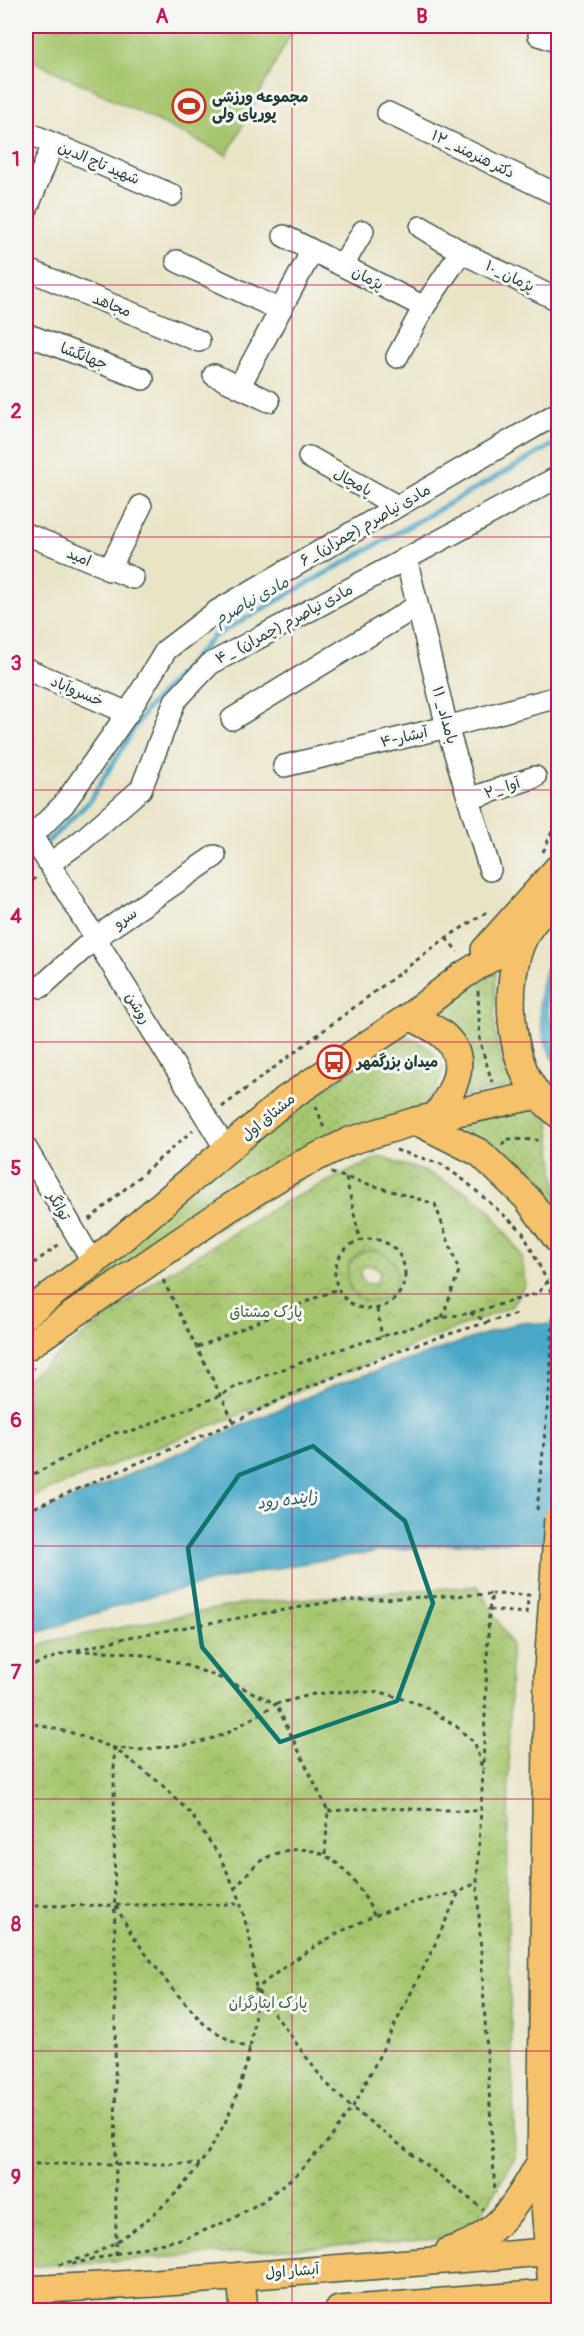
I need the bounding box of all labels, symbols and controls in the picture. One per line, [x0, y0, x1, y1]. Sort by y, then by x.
text: A [156, 4, 169, 29]
text: B [416, 4, 428, 29]
sports icon: مجموعه ورزشی پوریای ولی [171, 88, 207, 124]
place label: مجموعه ورزشی پوریای ولی [212, 88, 308, 124]
street label: ۱۲_دکتر هنرمند [428, 126, 517, 183]
street label: شهید تاج الدین [55, 138, 143, 189]
text: 1 [12, 147, 20, 172]
street label: ۱۰_پژمان [482, 256, 538, 297]
street label: پژمان [349, 262, 387, 294]
street label: مجاهد [90, 289, 134, 322]
street label: جهانگشا [57, 339, 110, 374]
text: 2 [10, 399, 22, 424]
street label: پامچال [330, 464, 375, 501]
street label: ۶_مادی نیاصرم (چمران) [297, 480, 435, 572]
street label: امید [64, 544, 94, 571]
water label: مادی نیاصرم [210, 572, 294, 632]
street label: ۴_ مادی نیاصرم (چمران) [212, 580, 357, 671]
text: 3 [10, 651, 22, 676]
street label: خسروآباد [47, 672, 106, 711]
street label: ۱۱ _بامداد [428, 684, 461, 746]
street label: ۴-آبشار [379, 723, 431, 752]
street label: ۲_ آوا [482, 773, 524, 803]
text: 4 [10, 904, 22, 929]
street label: سرو [109, 904, 141, 934]
street label: روشن [120, 989, 155, 1028]
bus stop icon: میدان بزرگمهر [316, 1044, 352, 1080]
place label: میدان بزرگمهر [355, 1052, 438, 1072]
street label: مشتاق اول [237, 1089, 299, 1145]
text: 5 [11, 1156, 22, 1181]
street label: توانگر [42, 1187, 75, 1225]
park label: پارک مشتاق [230, 1303, 302, 1322]
text: 6 [10, 1408, 22, 1433]
water label: زاینده رود [256, 1486, 319, 1514]
text: 7 [11, 1660, 22, 1685]
text: 8 [11, 1912, 21, 1937]
park label: پارک ایثارگران [229, 1994, 307, 2013]
text: 9 [11, 2165, 21, 2190]
street label: آبشار اول [264, 2260, 321, 2283]

